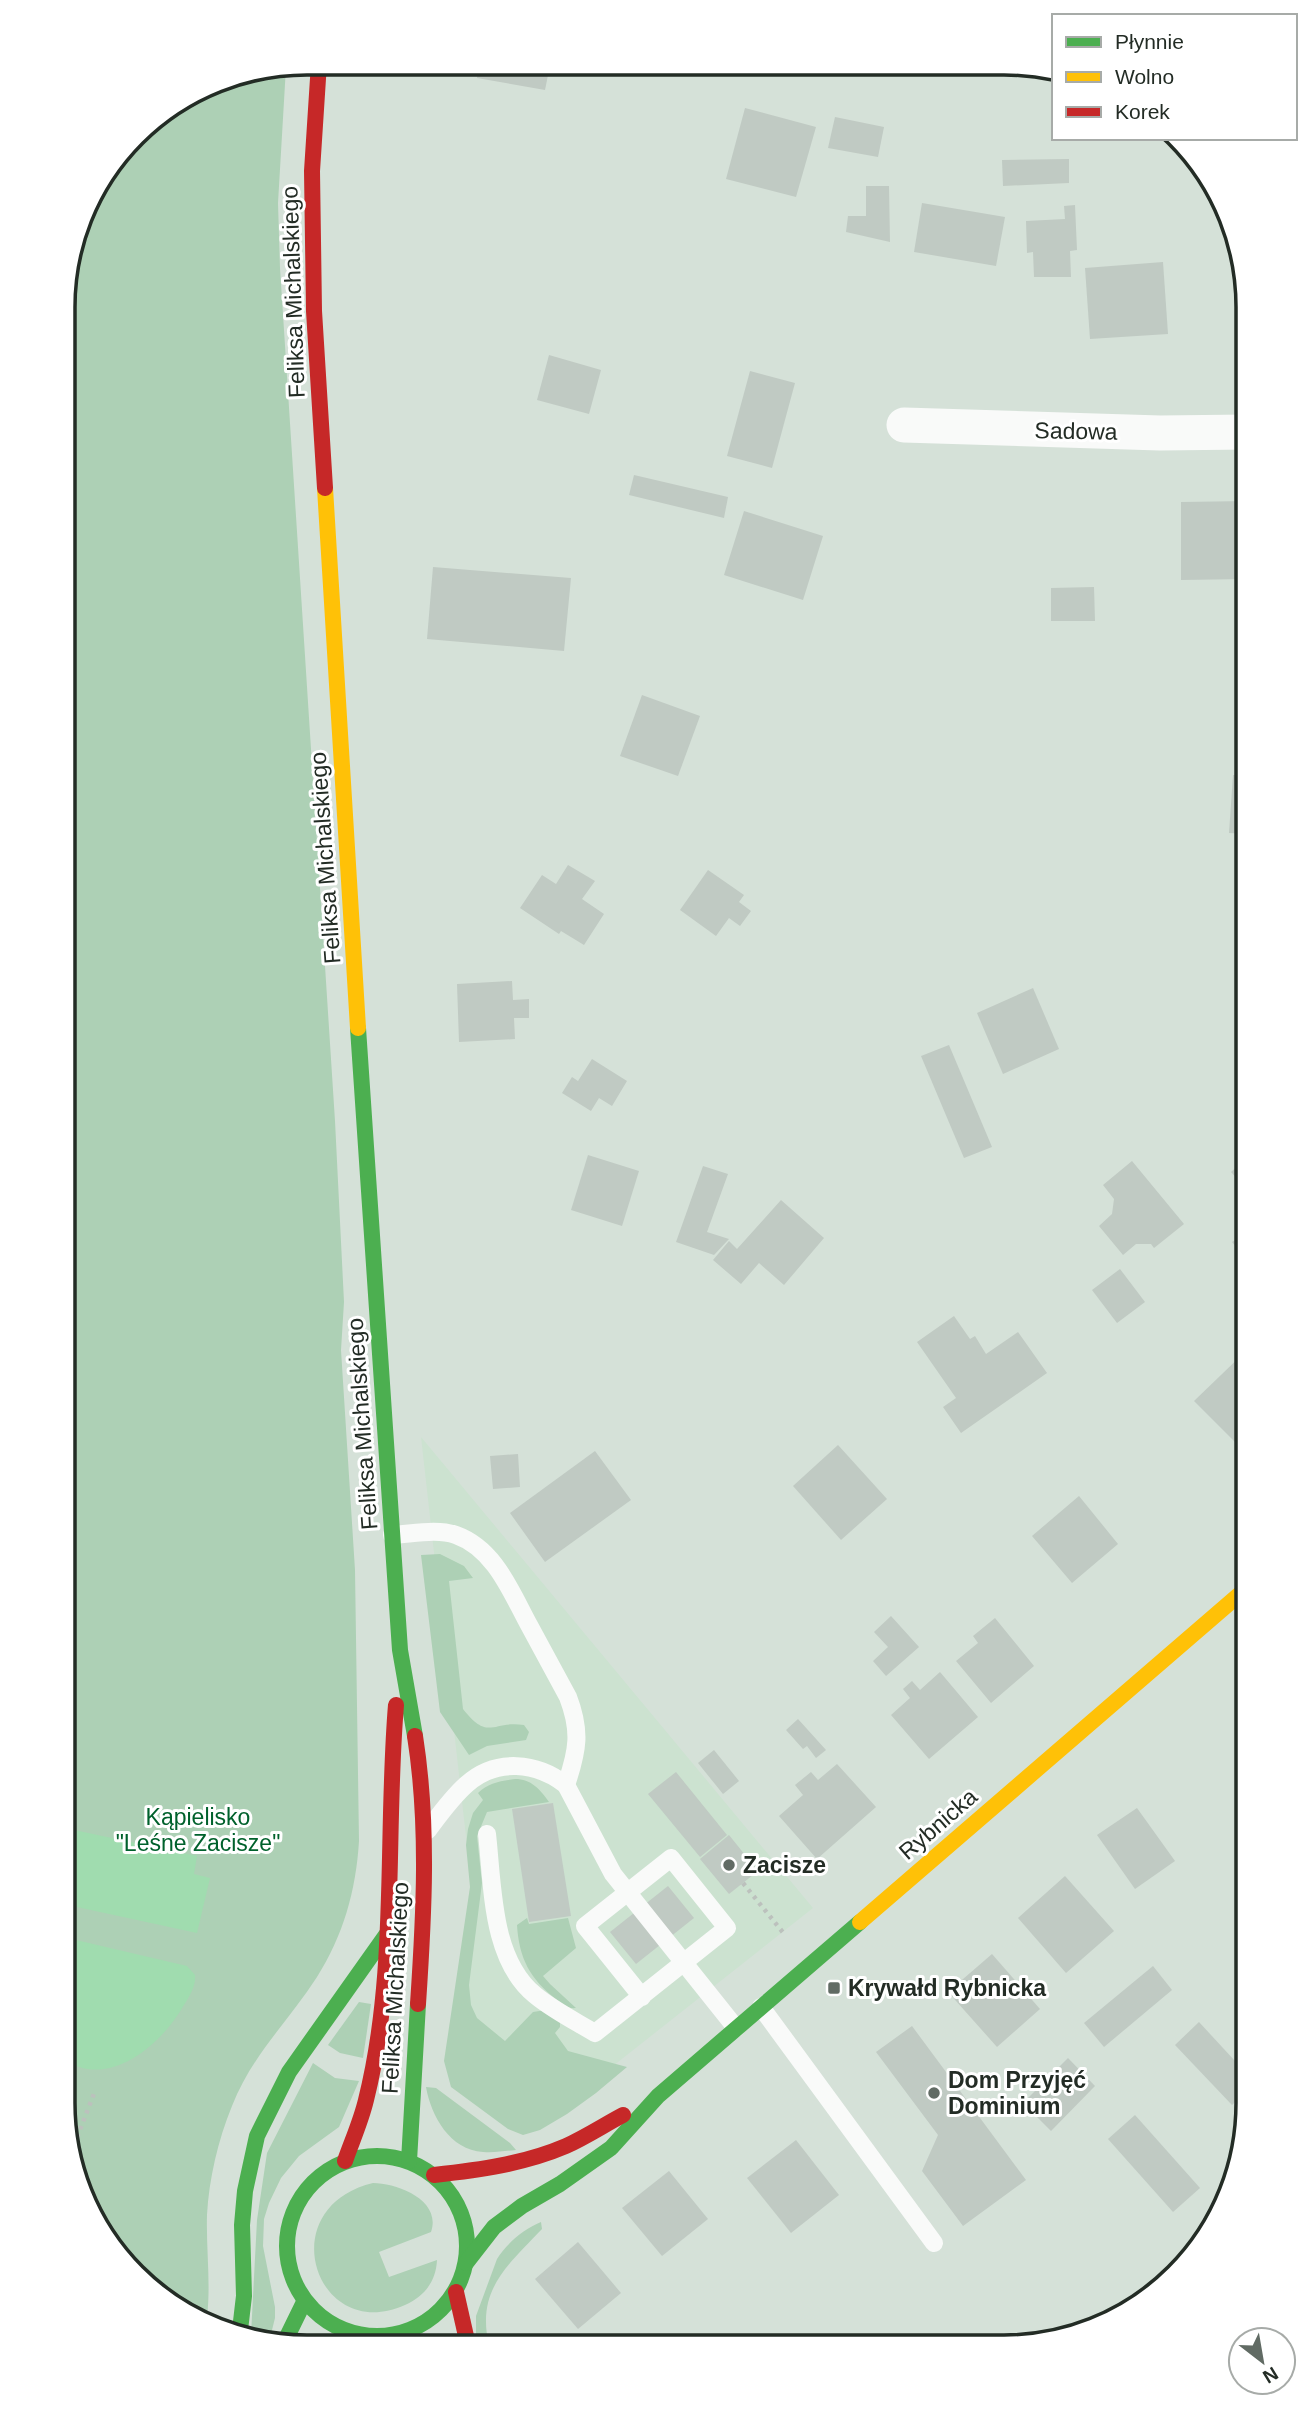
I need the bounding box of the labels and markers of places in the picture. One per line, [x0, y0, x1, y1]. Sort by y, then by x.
place label: Zacisze [743, 1852, 826, 1878]
marker: Zacisze [721, 1857, 737, 1873]
place label: Krywałd Rybnicka [848, 1975, 1046, 2001]
marker: Krywałd Rybnicka [826, 1980, 842, 1996]
place label: Dom Przyjęć Dominium [948, 2067, 1086, 2119]
marker: Dom Przyjęć Dominium [926, 2085, 942, 2101]

